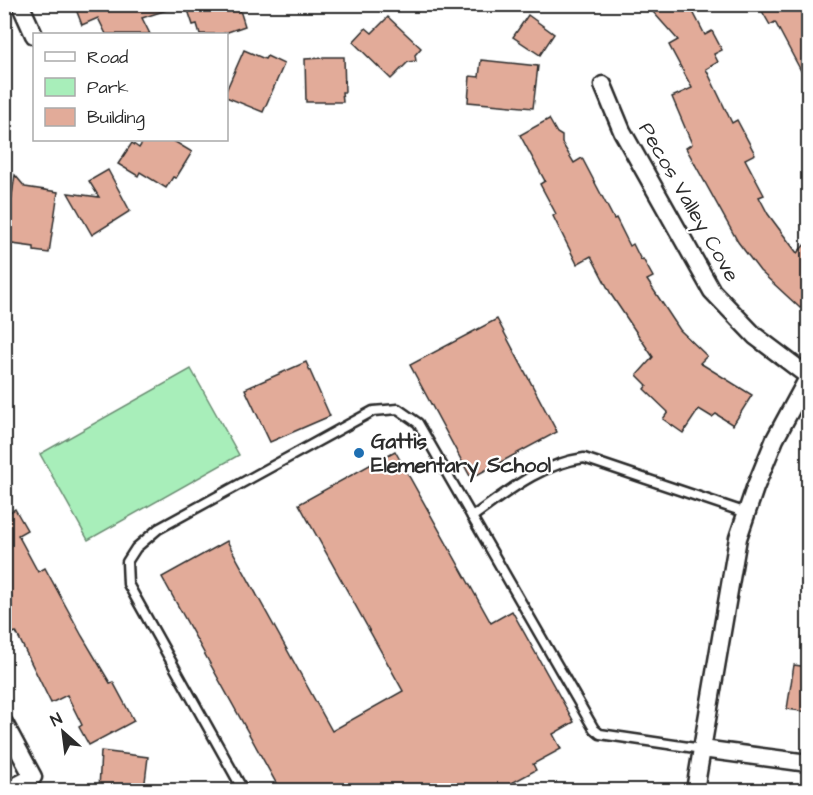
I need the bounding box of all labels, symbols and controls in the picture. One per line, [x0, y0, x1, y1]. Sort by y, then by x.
legend [33, 33, 228, 141]
text: Road [87, 45, 128, 70]
text: Park [87, 75, 129, 100]
text: Building [87, 105, 145, 131]
street label: Pecos Valley Cove [630, 117, 746, 288]
place label: Gattis Elementary School [371, 427, 552, 483]
marker: Gattis Elementary School [352, 446, 366, 460]
north arrow [33, 702, 93, 762]
text: N [47, 708, 66, 732]

